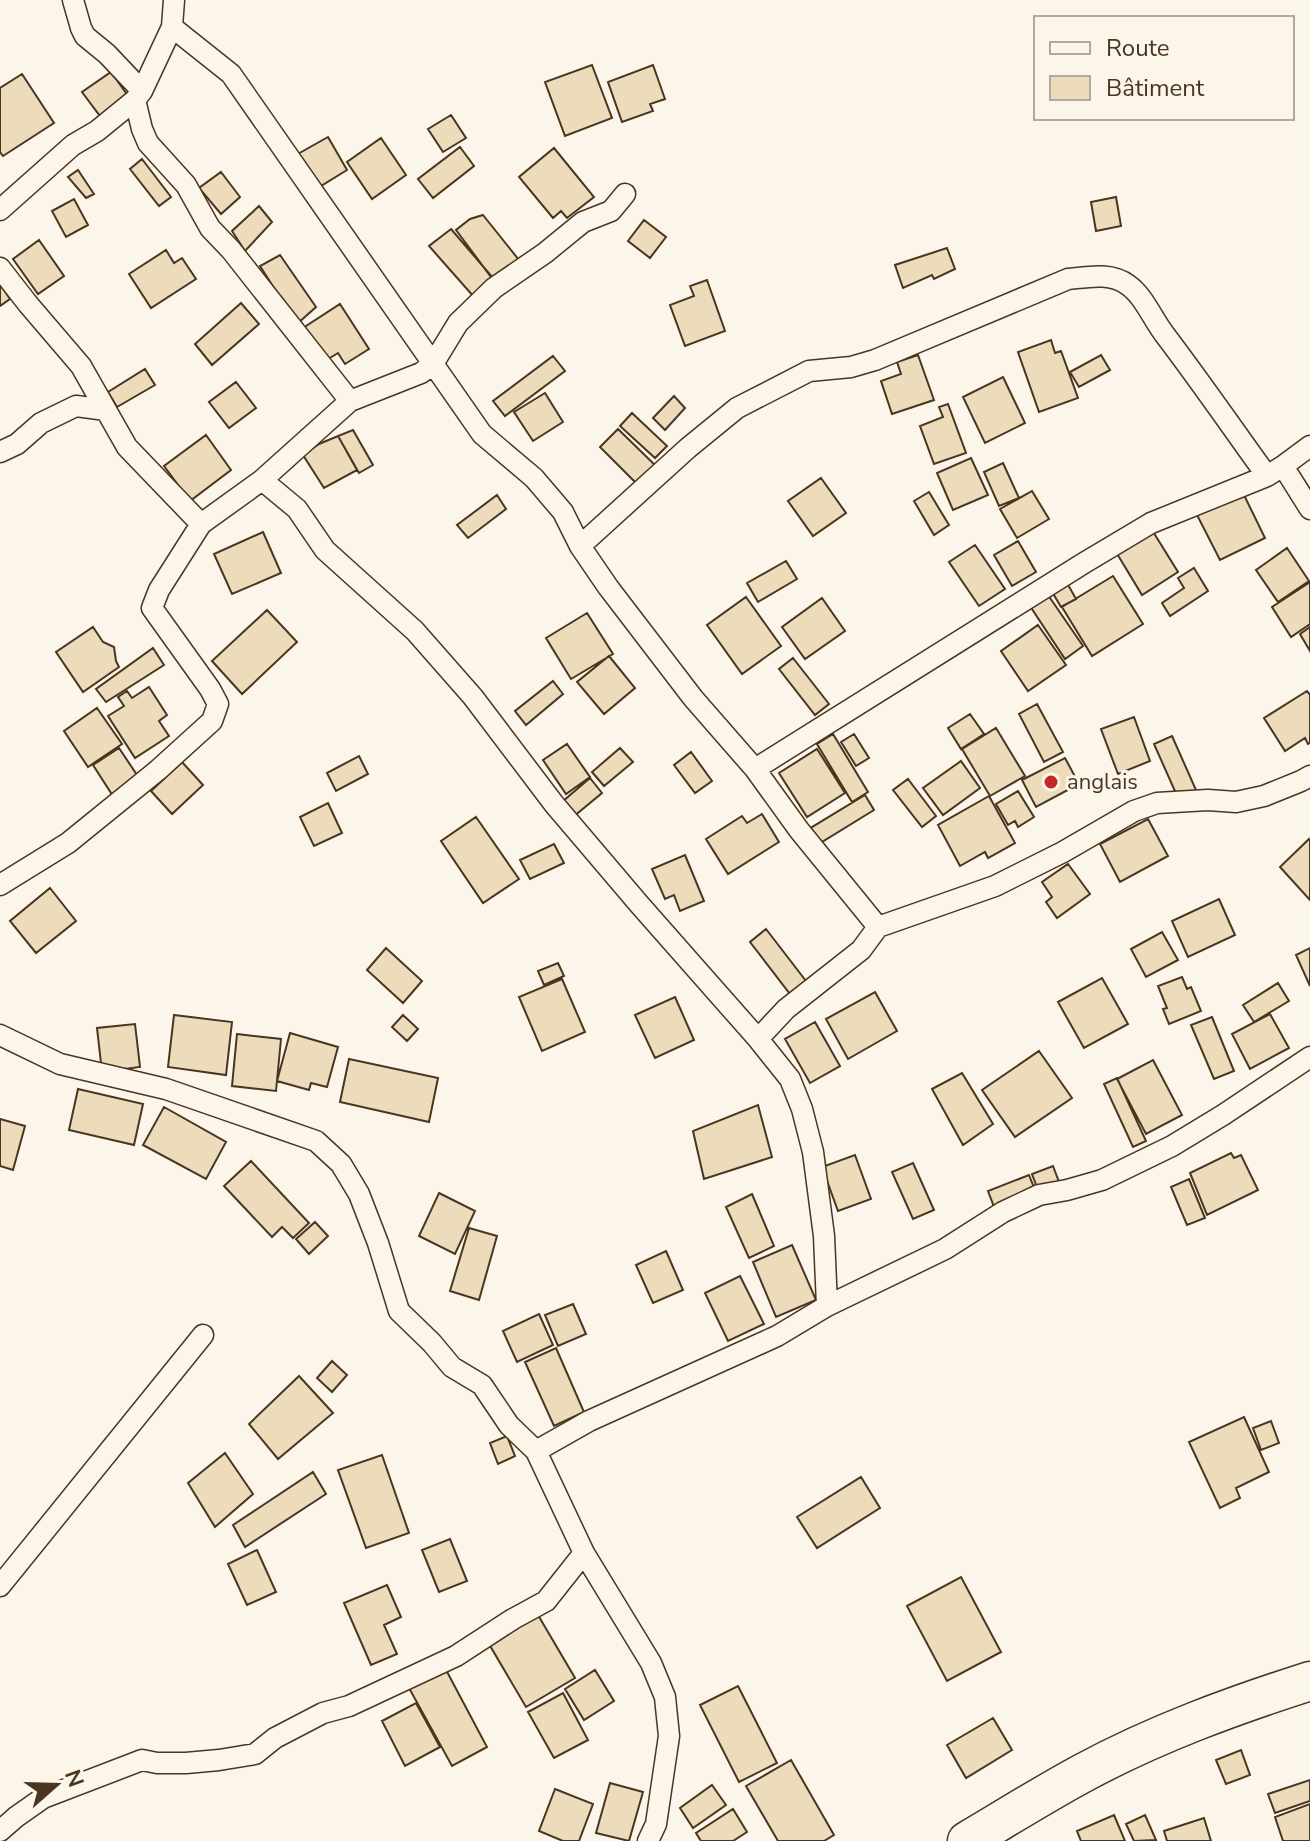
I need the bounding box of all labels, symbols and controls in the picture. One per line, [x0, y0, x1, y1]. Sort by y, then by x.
legend [1034, 16, 1294, 120]
text: Route [1106, 32, 1170, 64]
text: Bâtiment [1106, 72, 1205, 104]
place label: anglais [1067, 767, 1138, 797]
marker: anglais [1042, 773, 1060, 791]
north arrow [16, 1745, 96, 1825]
text: N [57, 1766, 91, 1791]

